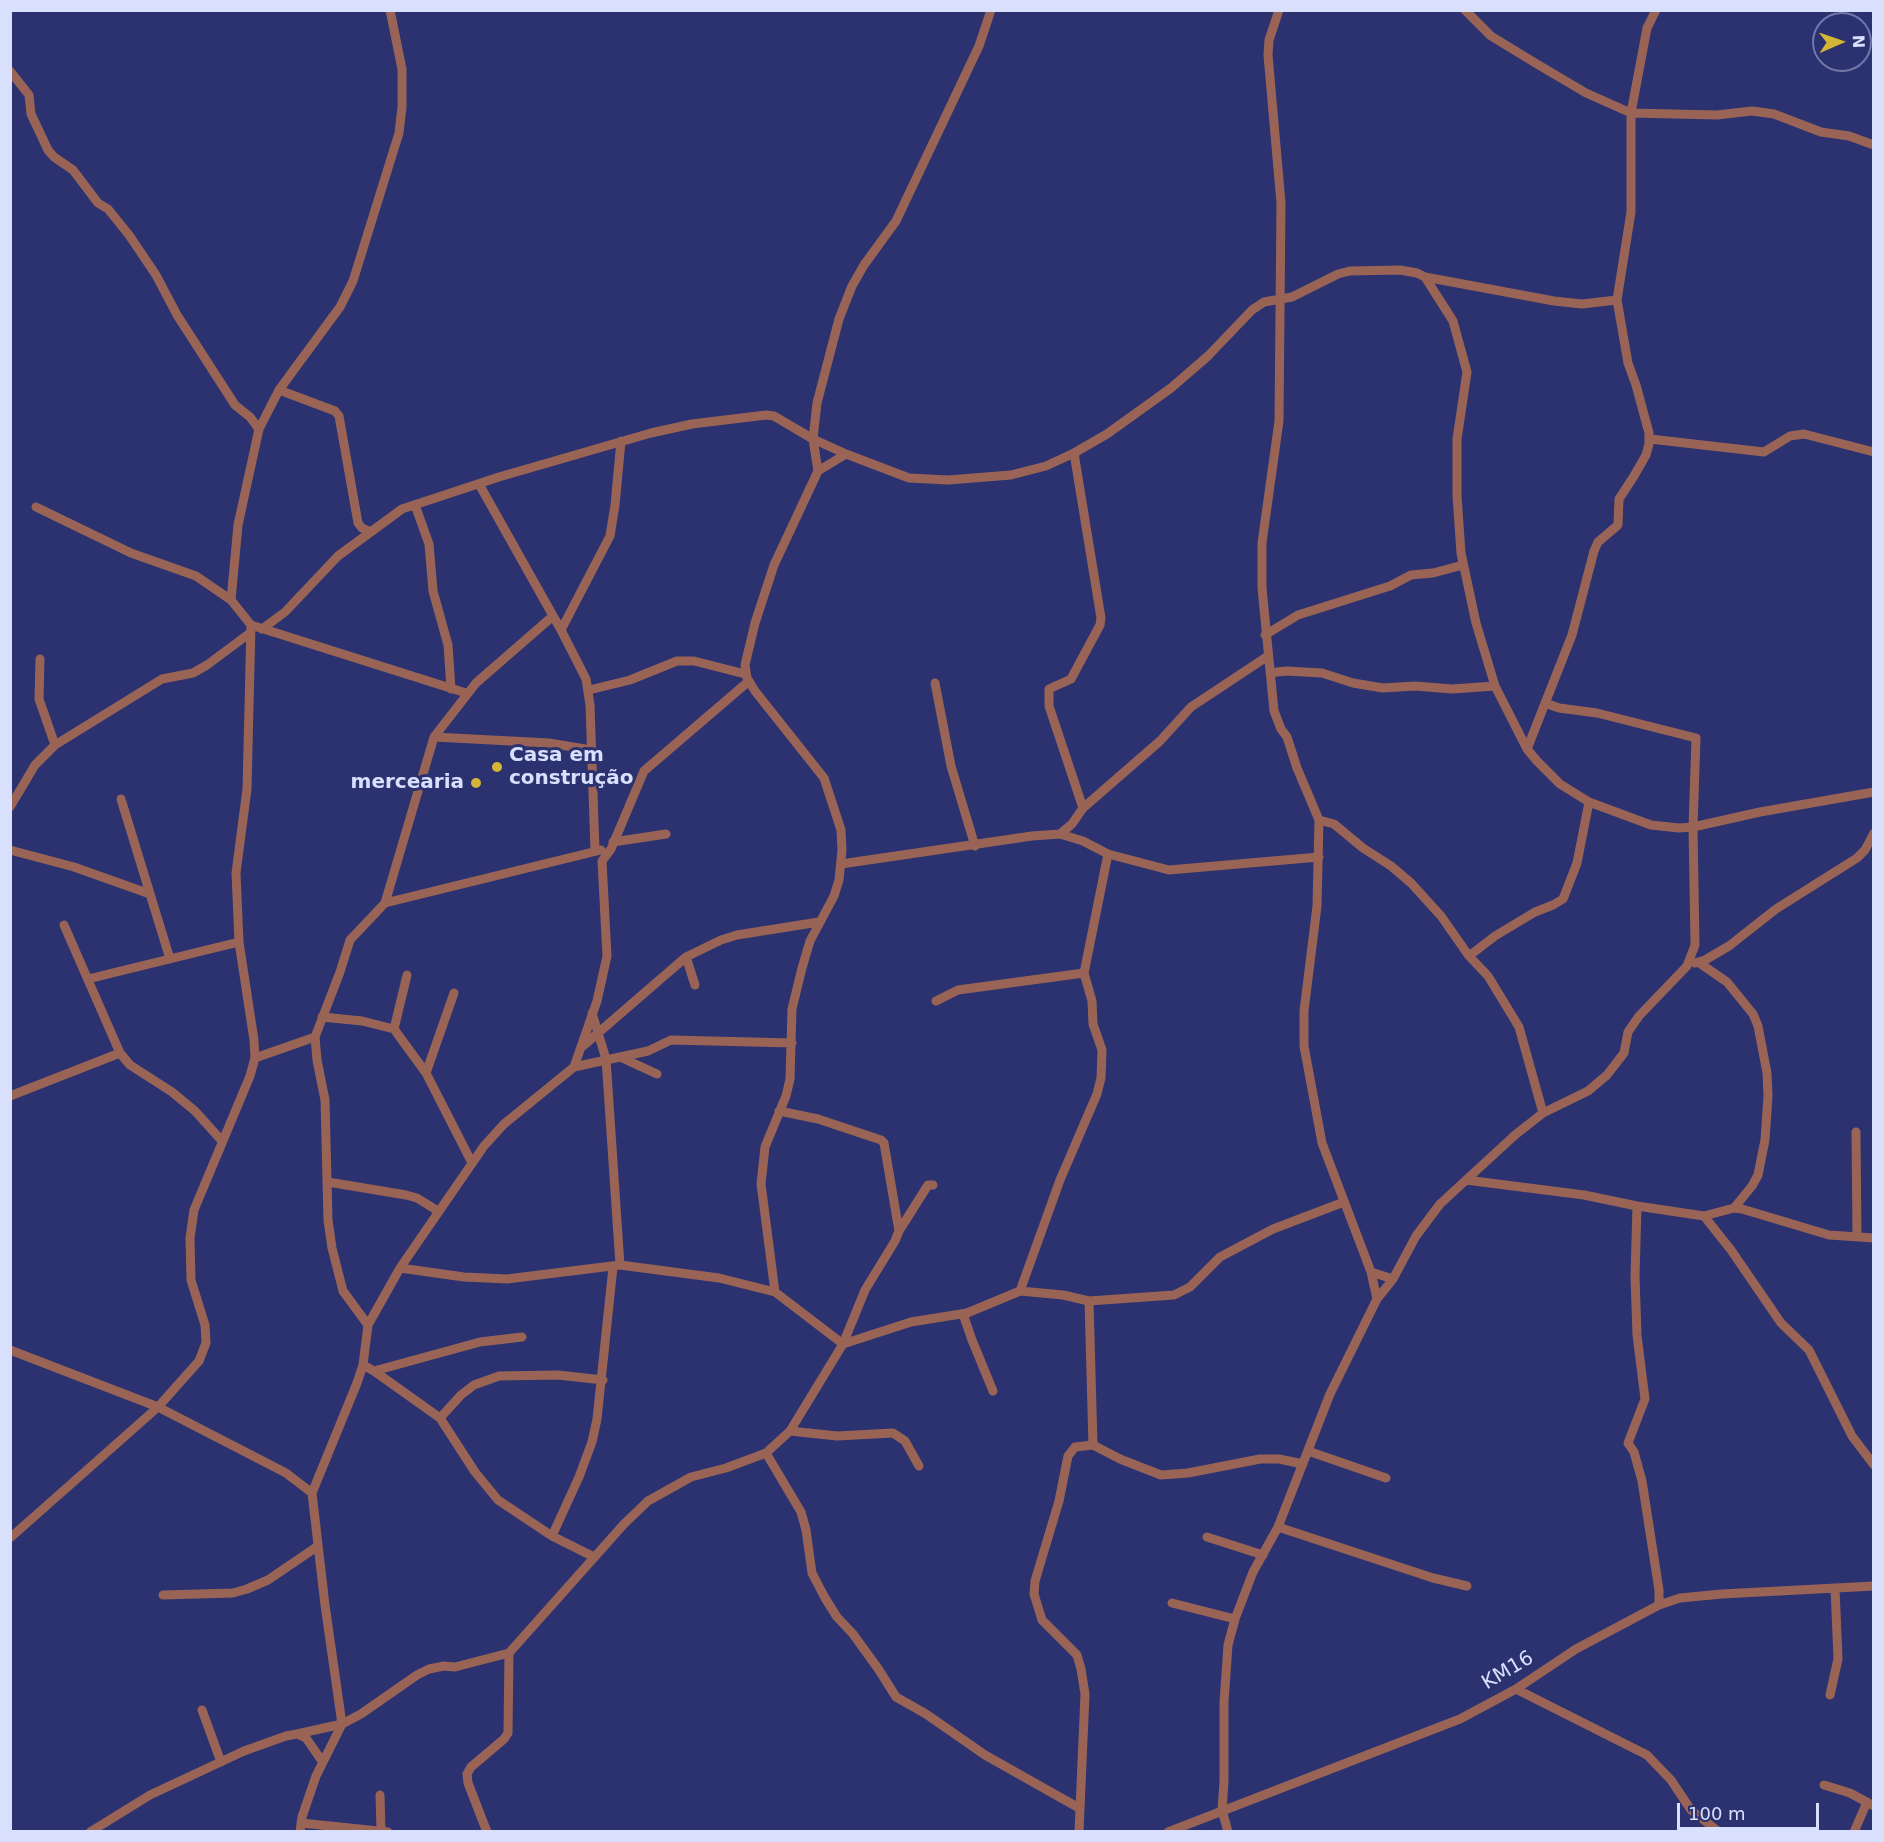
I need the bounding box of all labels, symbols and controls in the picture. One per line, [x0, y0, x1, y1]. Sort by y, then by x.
north arrow [1812, 12, 1872, 72]
text: N [1849, 34, 1868, 48]
place label: Casa em construção [509, 744, 633, 791]
marker: Casa em construção [490, 760, 504, 774]
place label: mercearia [351, 771, 464, 795]
marker: mercearia [469, 776, 483, 790]
street label: KM16 [1478, 1646, 1538, 1696]
scale bar [1680, 1791, 1822, 1829]
text: 100 m [1688, 1803, 1746, 1824]

